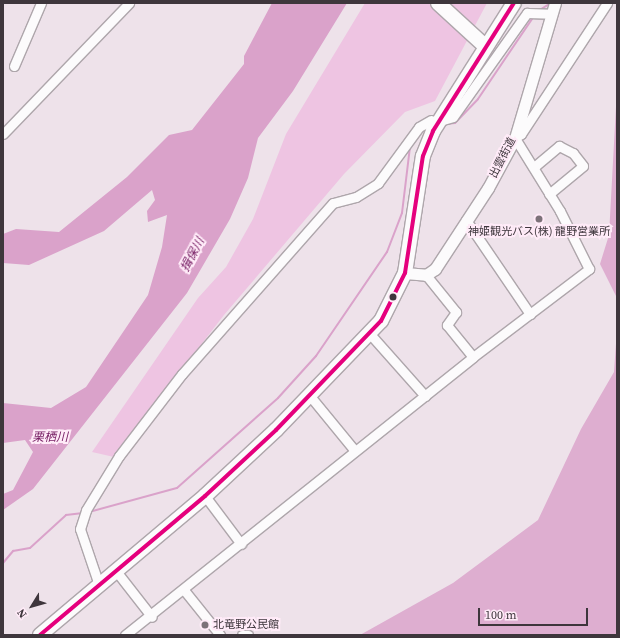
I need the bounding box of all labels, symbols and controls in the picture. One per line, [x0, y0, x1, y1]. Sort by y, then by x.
street label: 出雲街道 [487, 135, 519, 181]
marker: 神姫観光バス(株) 龍野営業所 [534, 214, 544, 224]
place label: 神姫観光バス(株) 龍野営業所 [468, 225, 610, 239]
water label: 揖保川 [178, 236, 208, 274]
unlabelled marker [388, 292, 398, 302]
water label: 栗栖川 [32, 431, 68, 445]
north arrow [12, 586, 52, 626]
scale bar [480, 600, 590, 626]
text: N [14, 606, 30, 621]
text: 100 m [485, 607, 517, 623]
place label: 北竜野公民館 [213, 618, 279, 632]
marker: 北竜野公民館 [200, 620, 210, 630]

